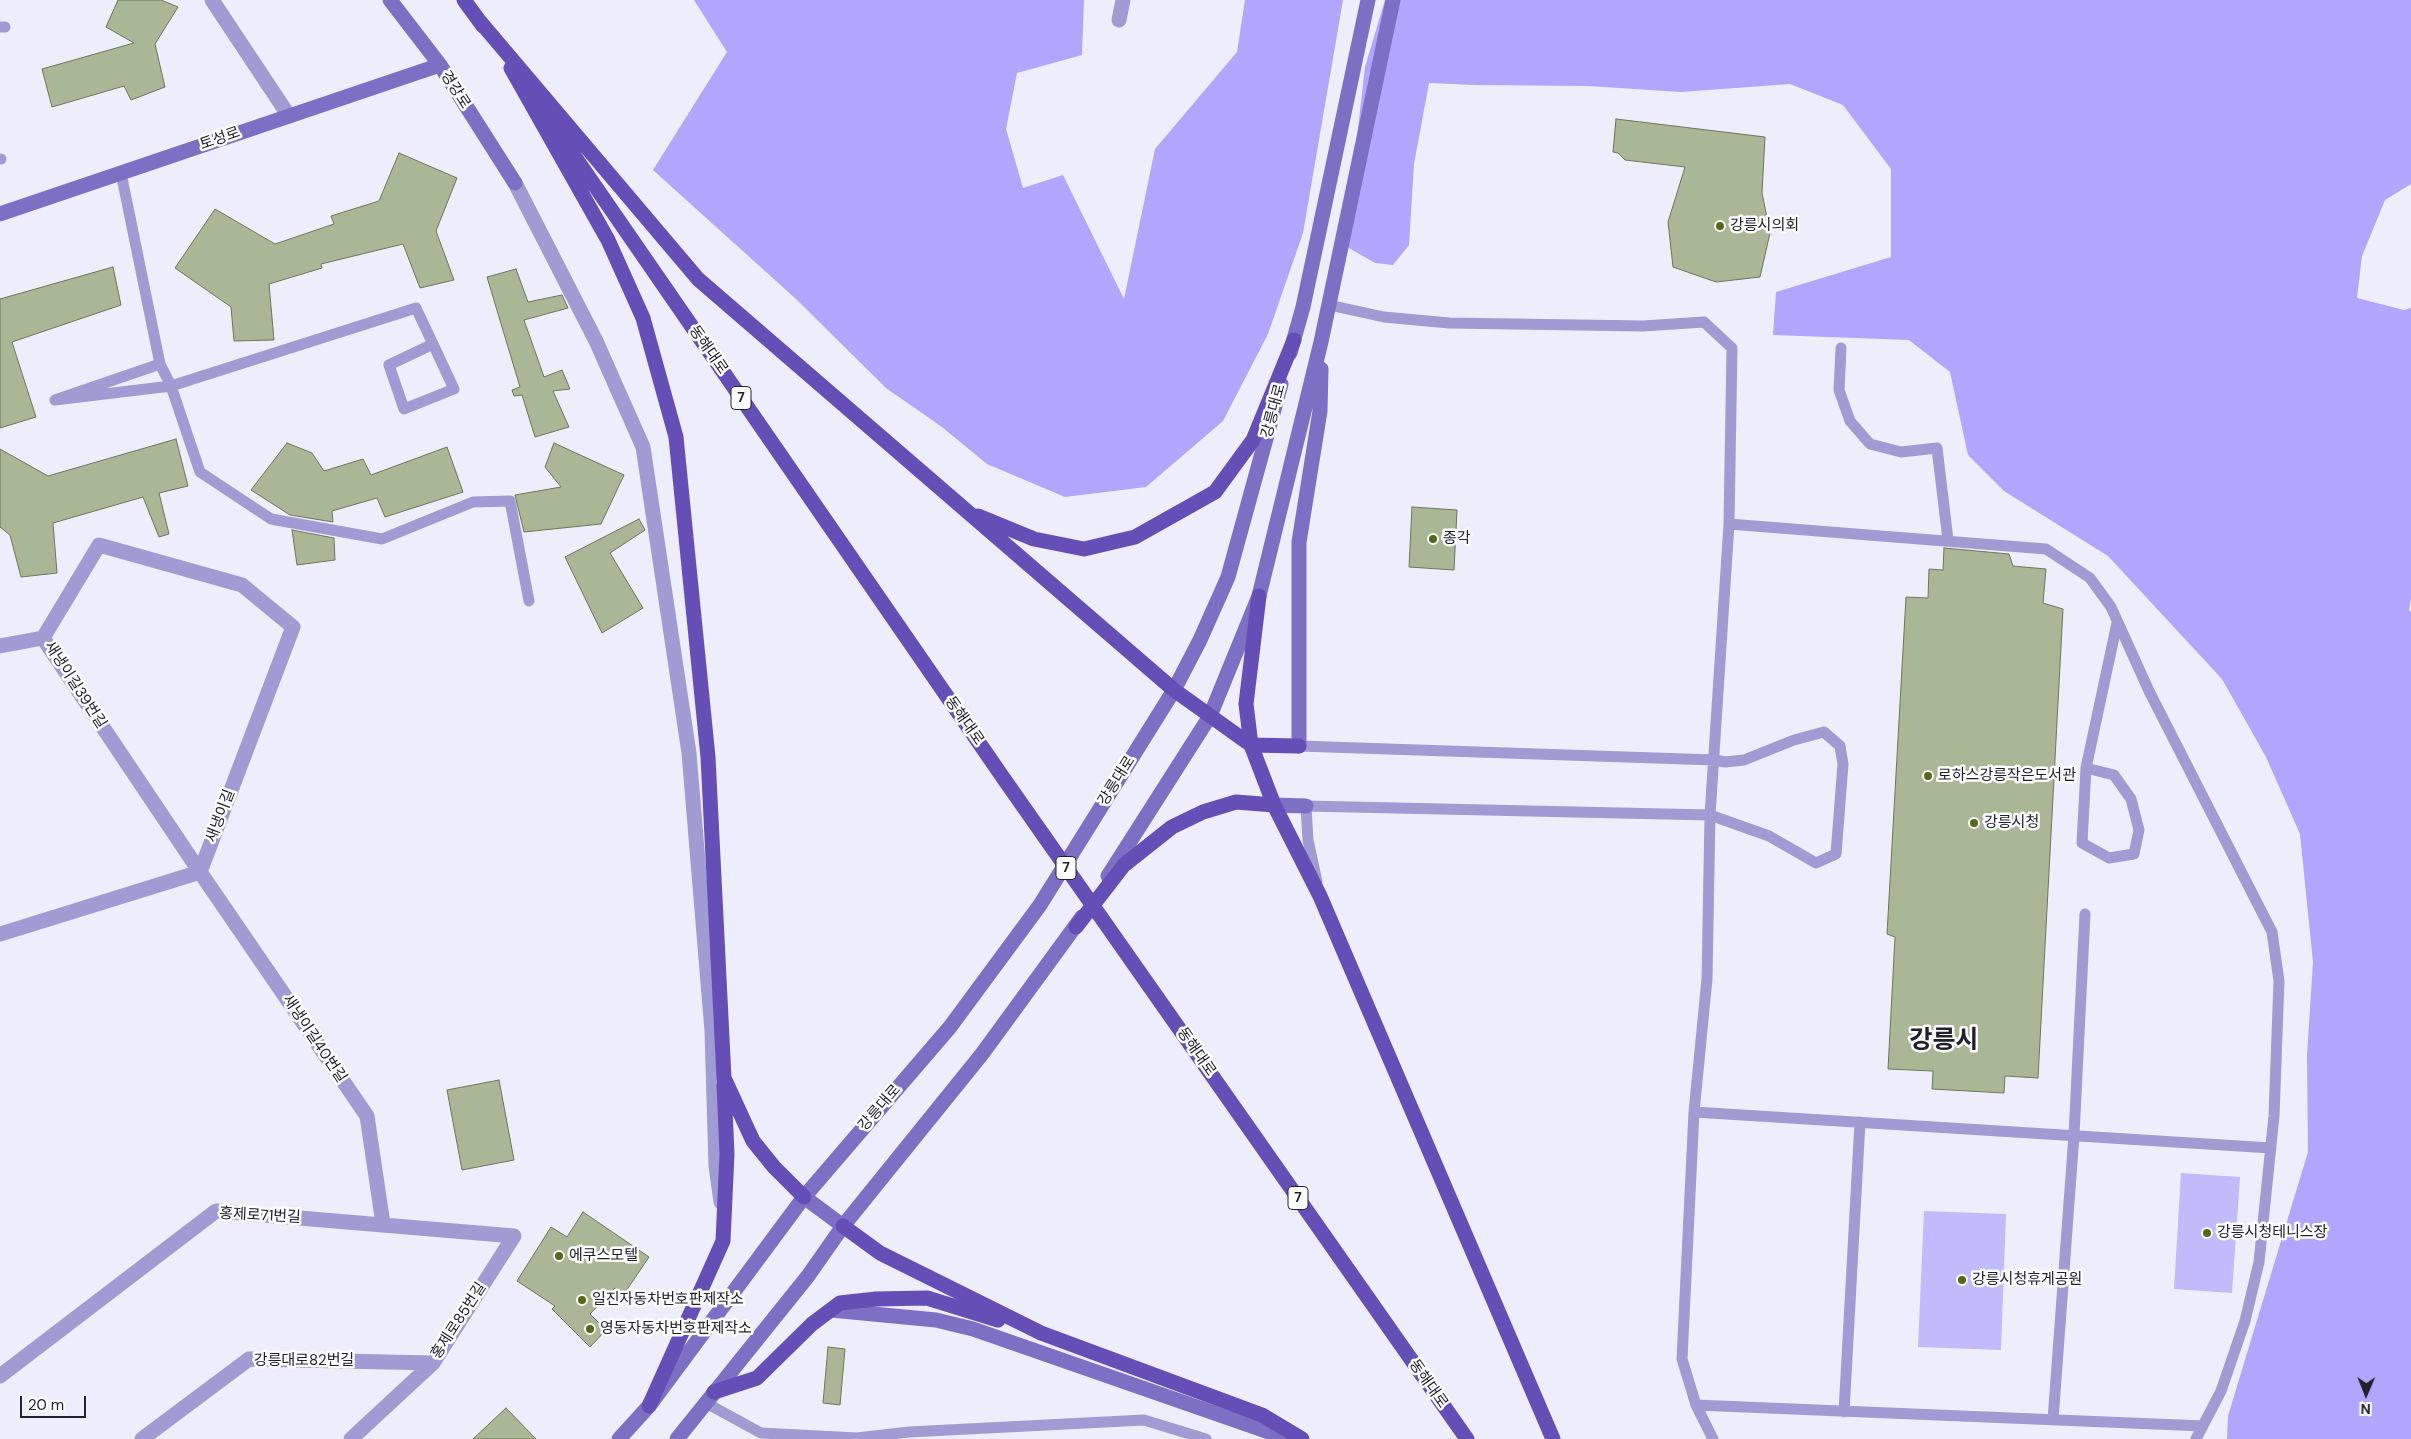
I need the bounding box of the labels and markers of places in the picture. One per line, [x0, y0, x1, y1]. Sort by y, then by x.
place label: 강릉시의회 [1730, 217, 1799, 235]
marker: 강릉시의회 [1714, 220, 1726, 232]
place label: 종각 [1443, 530, 1471, 548]
marker: 종각 [1427, 533, 1439, 545]
place label: 로하스강릉작은도서관 [1938, 767, 2076, 785]
marker: 로하스강릉작은도서관 [1922, 770, 1934, 782]
place label: 강릉시청 [1984, 814, 2039, 832]
marker: 강릉시청 [1968, 817, 1980, 829]
place label: 강릉시청테니스장 [2217, 1224, 2327, 1242]
marker: 강릉시청테니스장 [2201, 1227, 2213, 1239]
place label: 에쿠스모텔 [569, 1247, 638, 1265]
marker: 에쿠스모텔 [553, 1250, 565, 1262]
place label: 강릉시청휴게공원 [1972, 1271, 2082, 1289]
marker: 강릉시청휴게공원 [1956, 1274, 1968, 1286]
place label: 일진자동차번호판제작소 [592, 1291, 744, 1309]
marker: 일진자동차번호판제작소 [576, 1294, 588, 1306]
place label: 영동자동차번호판제작소 [600, 1320, 752, 1338]
marker: 영동자동차번호판제작소 [584, 1323, 596, 1335]

